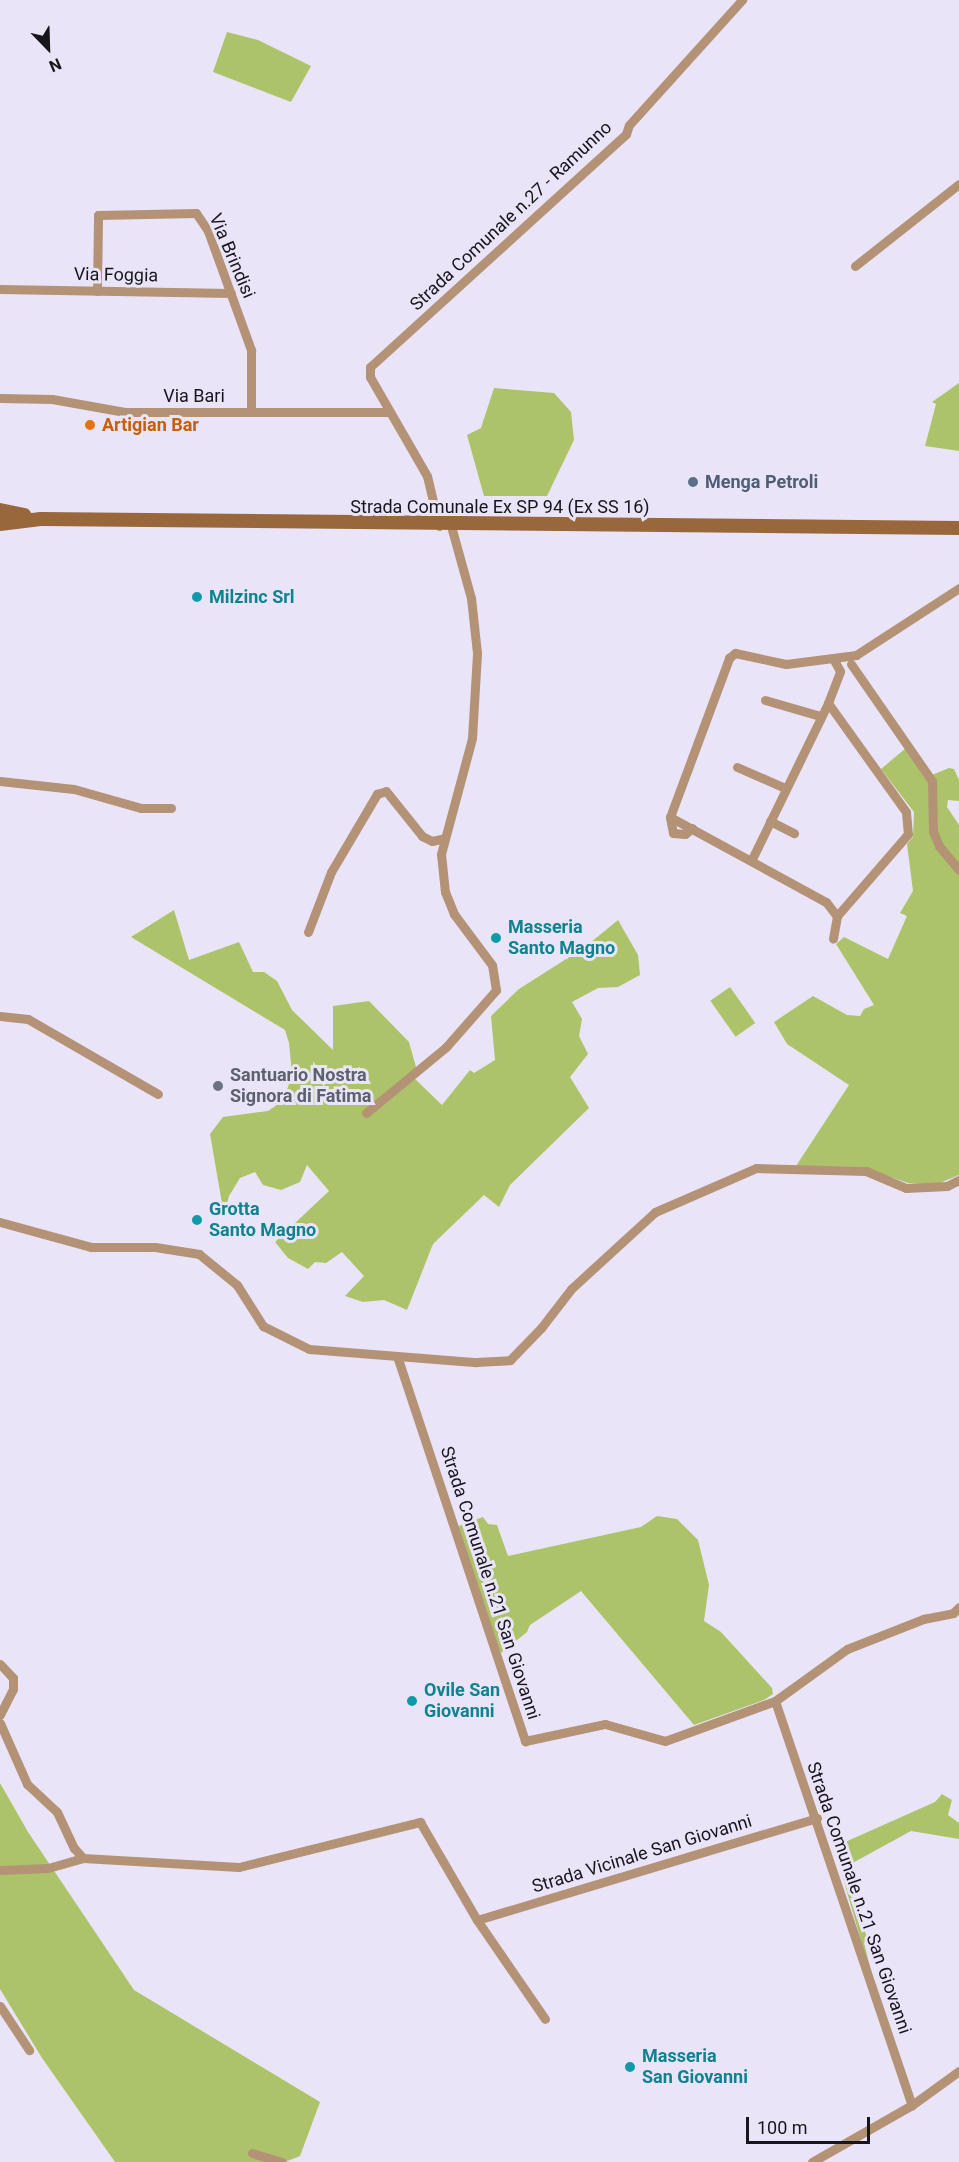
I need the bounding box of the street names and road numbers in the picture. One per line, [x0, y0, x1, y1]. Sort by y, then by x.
street label: Strada Comunale n.27 - Ramunno [406, 117, 616, 315]
street label: Via Brindisi [204, 210, 260, 302]
street label: Via Foggia [74, 263, 158, 287]
street label: Via Bari [163, 385, 225, 407]
street label: Strada Comunale Ex SP 94 (Ex SS 16) [350, 496, 650, 518]
street label: Strada Comunale n.21 San Giovanni [436, 1444, 544, 1722]
street label: Strada Comunale n.21 San Giovanni [802, 1759, 916, 2037]
street label: Strada Vicinale San Giovanni [530, 1810, 754, 1898]

